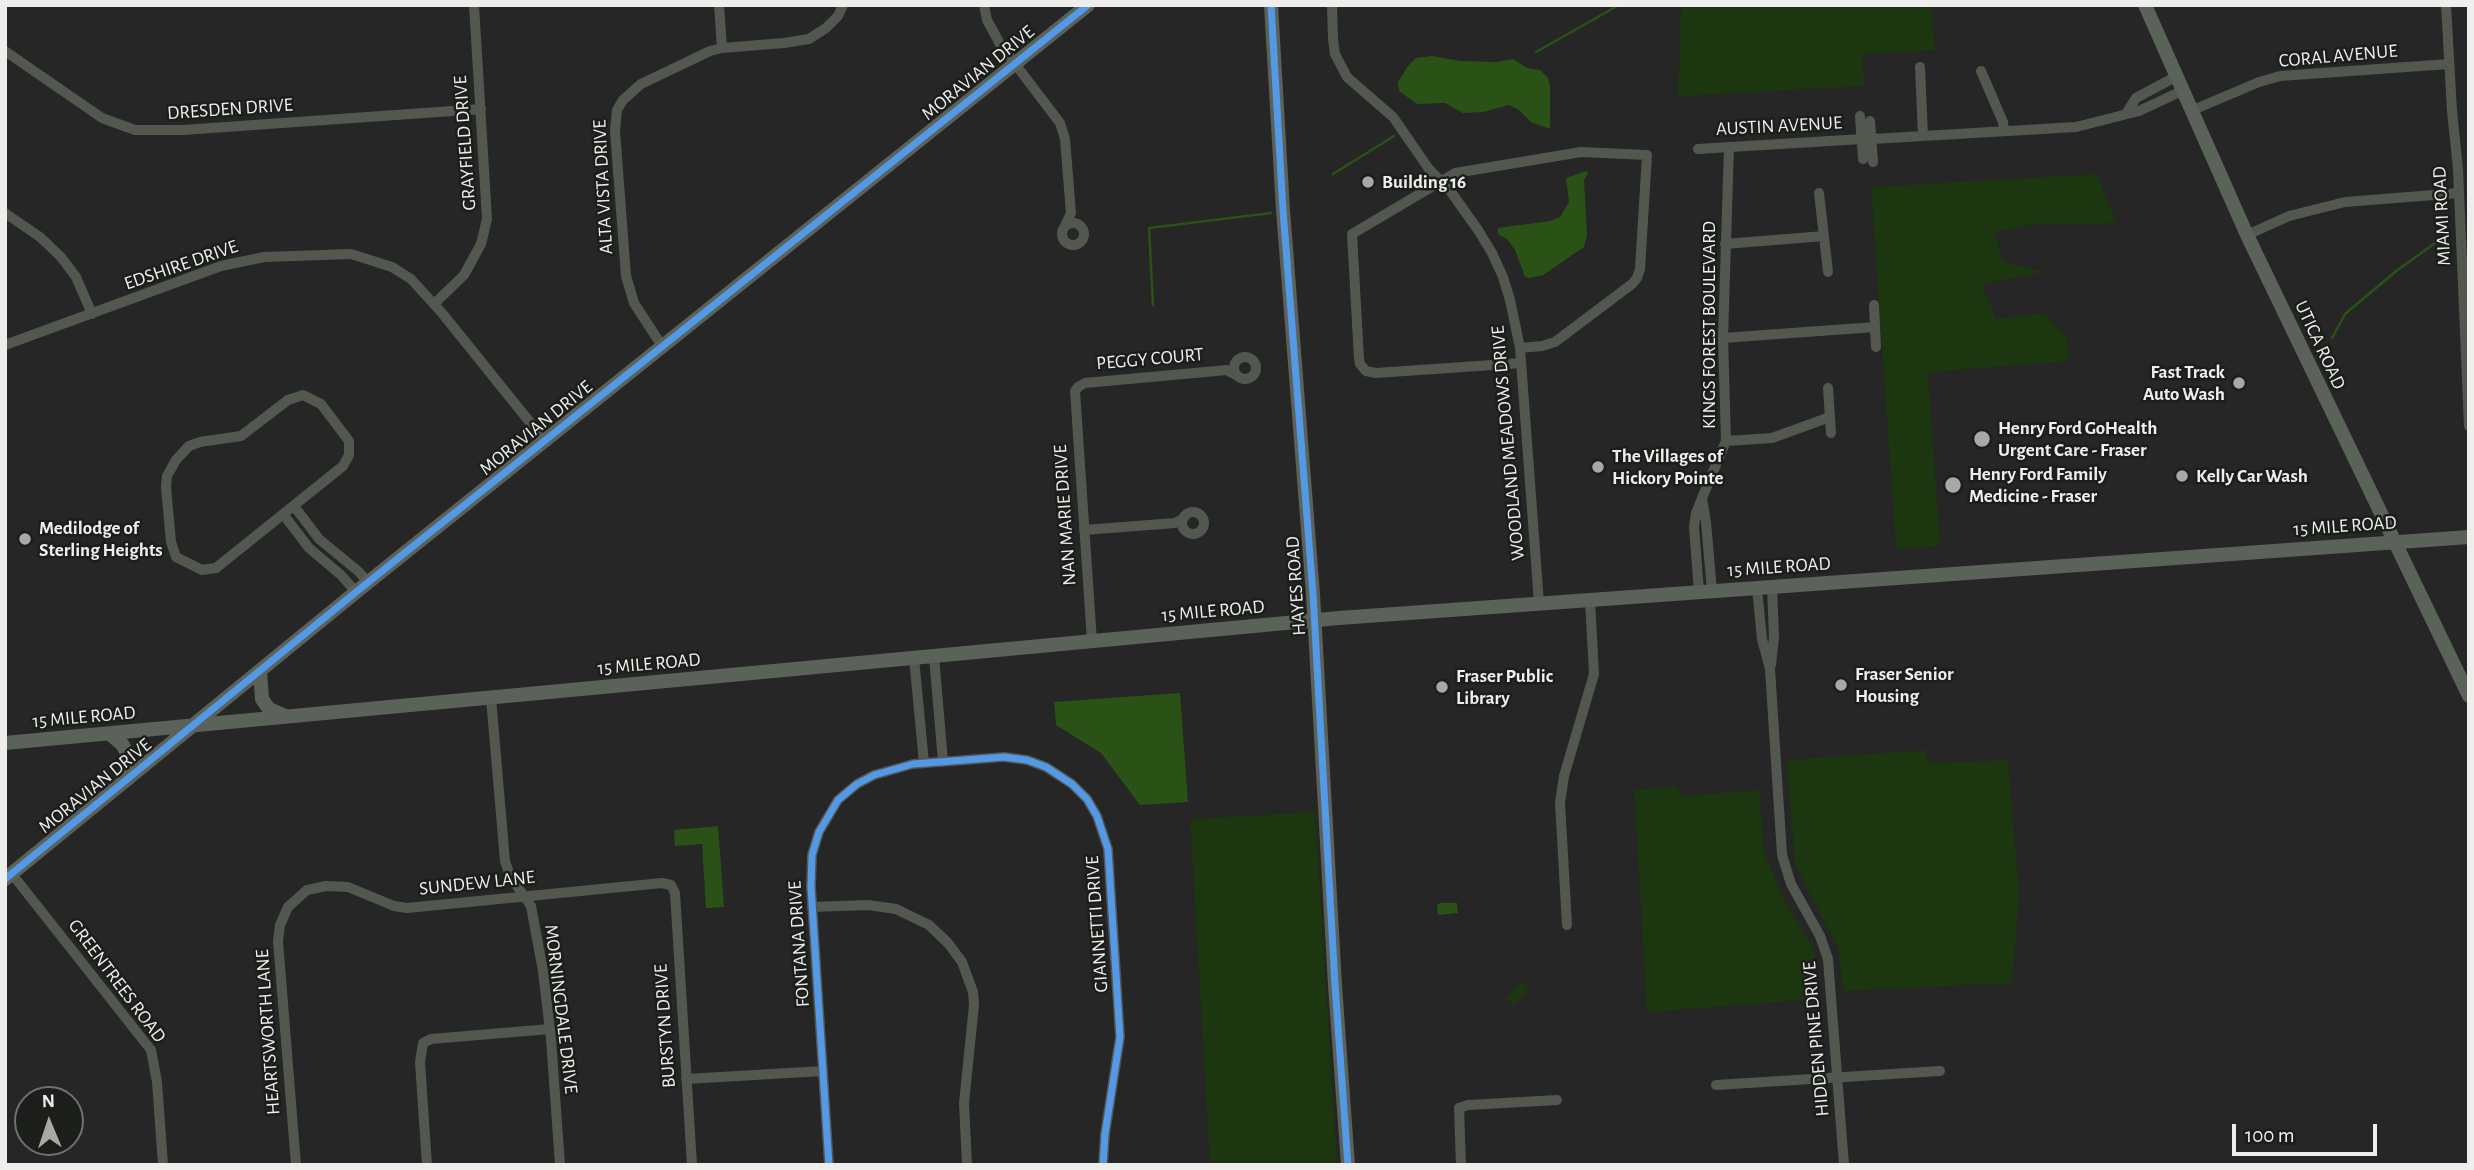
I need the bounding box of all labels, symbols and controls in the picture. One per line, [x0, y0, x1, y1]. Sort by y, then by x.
street label: MORAVIAN DRIVE [917, 21, 1039, 125]
street label: CORAL AVENUE [2278, 39, 2398, 73]
street label: GRAYFIELD DRIVE [449, 75, 481, 211]
street label: DRESDEN DRIVE [166, 93, 294, 125]
street label: AUSTIN AVENUE [1715, 111, 1843, 141]
street label: ALTA VISTA DRIVE [588, 119, 618, 255]
street label: MIAMI ROAD [2428, 166, 2456, 266]
place label: Building 16 [1382, 171, 1466, 193]
marker: Building 16 [1360, 174, 1376, 190]
street label: KINGS FOREST BOULEVARD [1698, 221, 1720, 429]
street label: EDSHIRE DRIVE [121, 235, 241, 295]
street label: UTICA ROAD [2290, 297, 2350, 393]
street label: WOODLAND MEADOWS DRIVE [1486, 325, 1530, 561]
street label: PEGGY COURT [1095, 343, 1205, 375]
place label: Fast Track Auto Wash [2143, 361, 2225, 405]
marker: Fast Track Auto Wash [2231, 375, 2247, 391]
street label: MORAVIAN DRIVE [475, 376, 597, 480]
place label: Henry Ford GoHealth Urgent Care - Fraser [1998, 417, 2157, 461]
marker: Henry Ford GoHealth Urgent Care - Fraser [1972, 429, 1992, 449]
street label: NAN MARIE DRIVE [1049, 444, 1081, 586]
place label: The Villages of Hickory Pointe [1612, 445, 1723, 489]
marker: The Villages of Hickory Pointe [1590, 459, 1606, 475]
place label: Henry Ford Family Medicine - Fraser [1969, 463, 2107, 507]
place label: Kelly Car Wash [2196, 465, 2308, 487]
marker: Kelly Car Wash [2174, 468, 2190, 484]
marker: Henry Ford Family Medicine - Fraser [1943, 475, 1963, 495]
street label: 15 MILE ROAD [2293, 511, 2397, 541]
place label: Medilodge of Sterling Heights [39, 517, 163, 561]
marker: Medilodge of Sterling Heights [17, 531, 33, 547]
street label: HAYES ROAD [1281, 535, 1311, 637]
street label: 15 MILE ROAD [1727, 552, 1831, 582]
street label: 15 MILE ROAD [1161, 595, 1265, 627]
street label: 15 MILE ROAD [597, 648, 701, 680]
place label: Fraser Senior Housing [1855, 663, 1954, 707]
place label: Fraser Public Library [1456, 665, 1553, 709]
marker: Fraser Senior Housing [1833, 677, 1849, 693]
marker: Fraser Public Library [1434, 679, 1450, 695]
street label: 15 MILE ROAD [32, 701, 136, 733]
street label: MORAVIAN DRIVE [34, 734, 156, 838]
street label: GIANNETTI DRIVE [1081, 855, 1113, 993]
street label: SUNDEW LANE [418, 866, 536, 900]
street label: FONTANA DRIVE [783, 880, 815, 1008]
street label: GREENTREES ROAD [63, 915, 171, 1047]
street label: MORNINGDALE DRIVE [539, 923, 583, 1095]
street label: HEARTSWORTH LANE [251, 948, 285, 1116]
street label: HIDDEN PINE DRIVE [1798, 960, 1834, 1118]
street label: BURSTYN DRIVE [649, 963, 681, 1089]
north arrow [14, 1086, 84, 1156]
text: N [41, 1092, 55, 1111]
scale bar [2236, 1110, 2381, 1154]
text: 100 m [2245, 1125, 2295, 1146]

